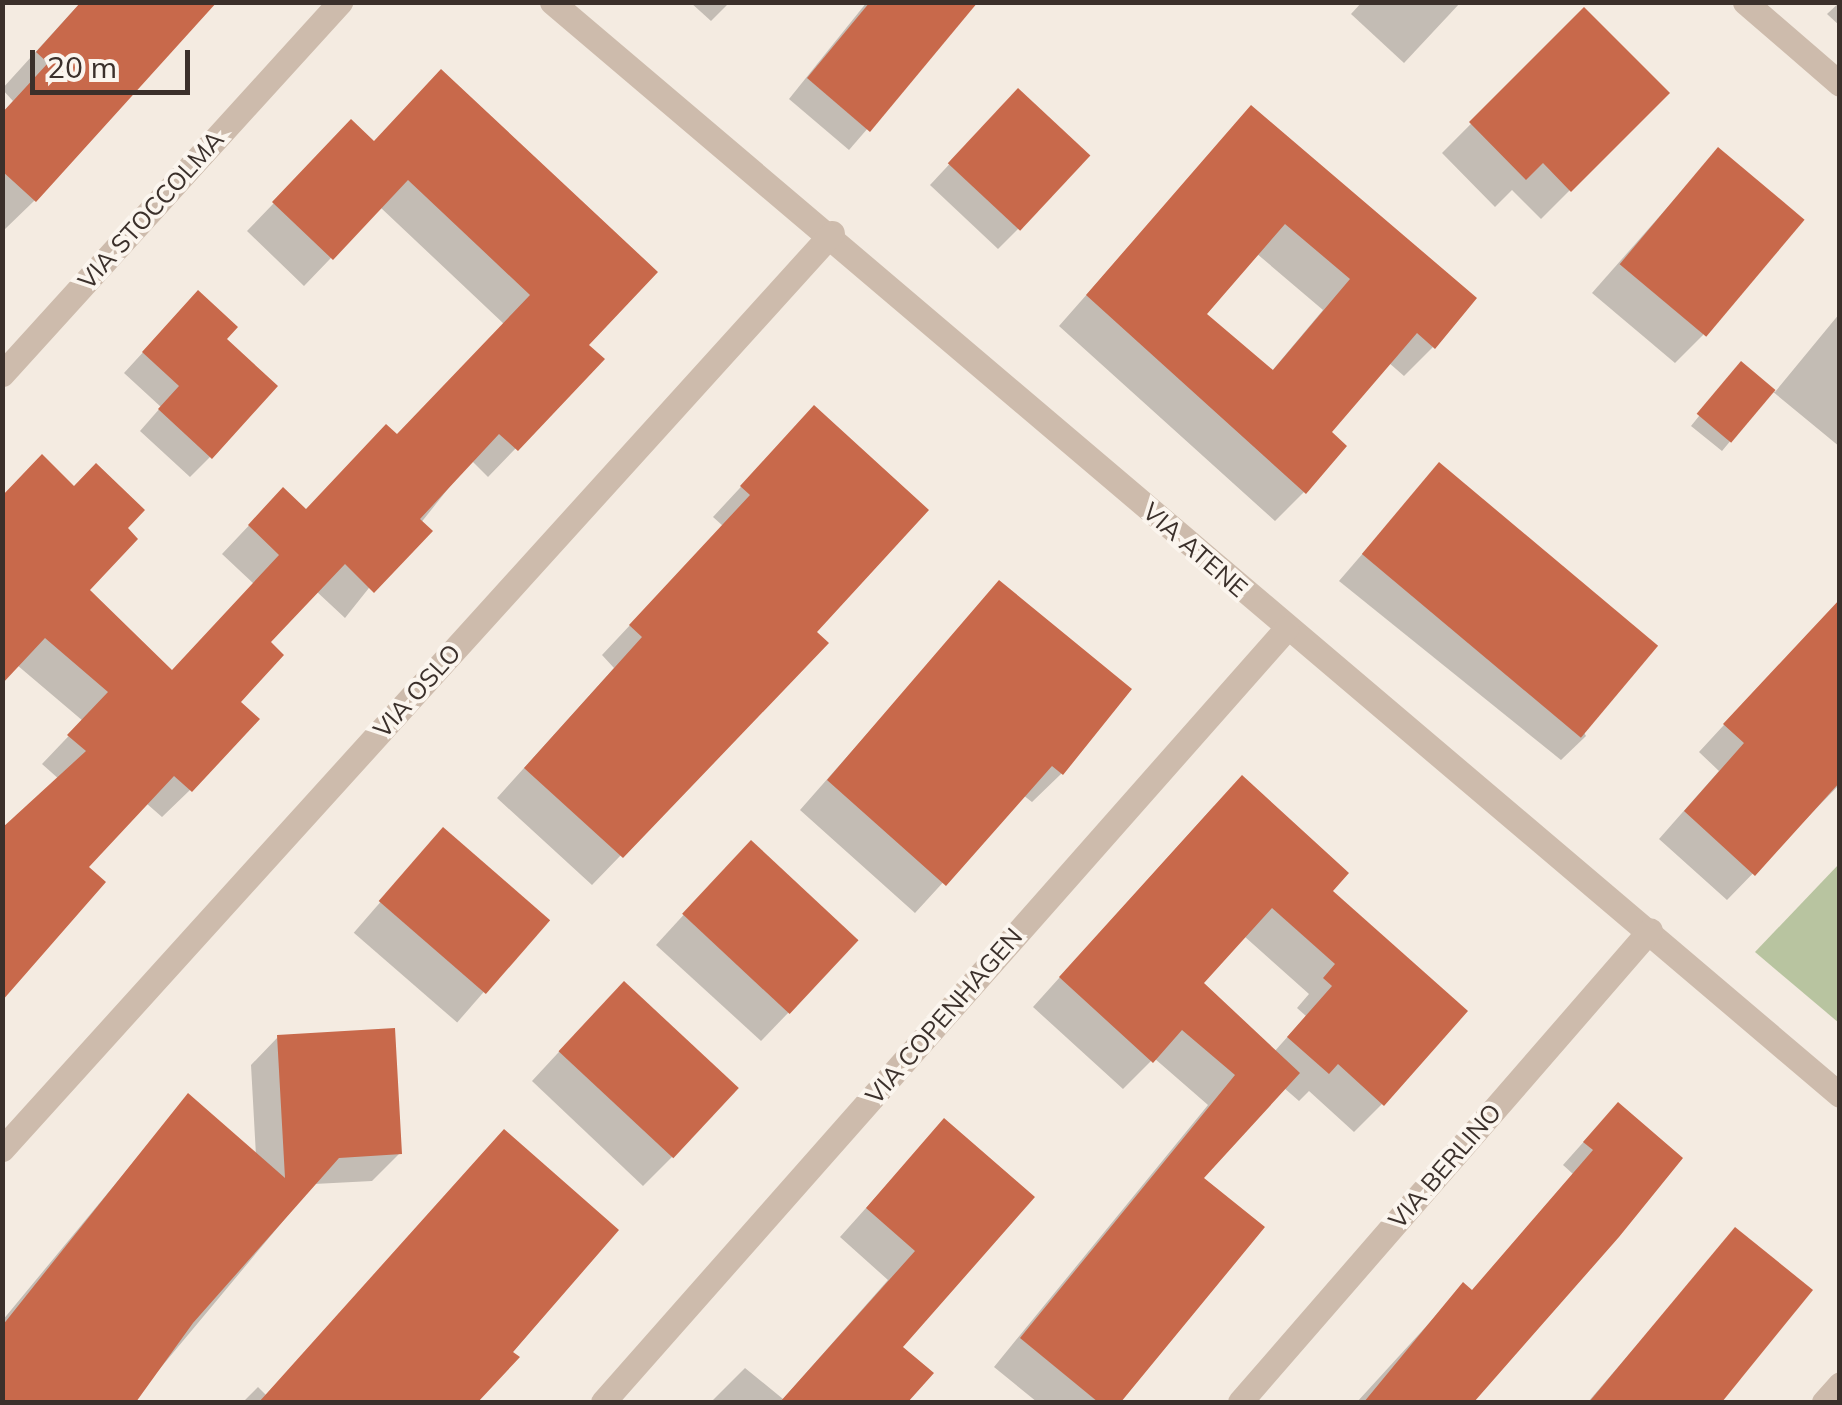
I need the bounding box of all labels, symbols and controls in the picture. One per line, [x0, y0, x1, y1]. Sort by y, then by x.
scale bar [35, 30, 195, 92]
text: 20 m [47, 48, 117, 86]
street label: VIA STOCCOLMA [72, 124, 230, 296]
street label: VIA ATENE [1137, 497, 1253, 603]
street label: VIA OSLO [367, 638, 467, 744]
street label: VIA COPENHAGEN [859, 922, 1029, 1110]
street label: VIA BERLINO [1383, 1097, 1507, 1235]

